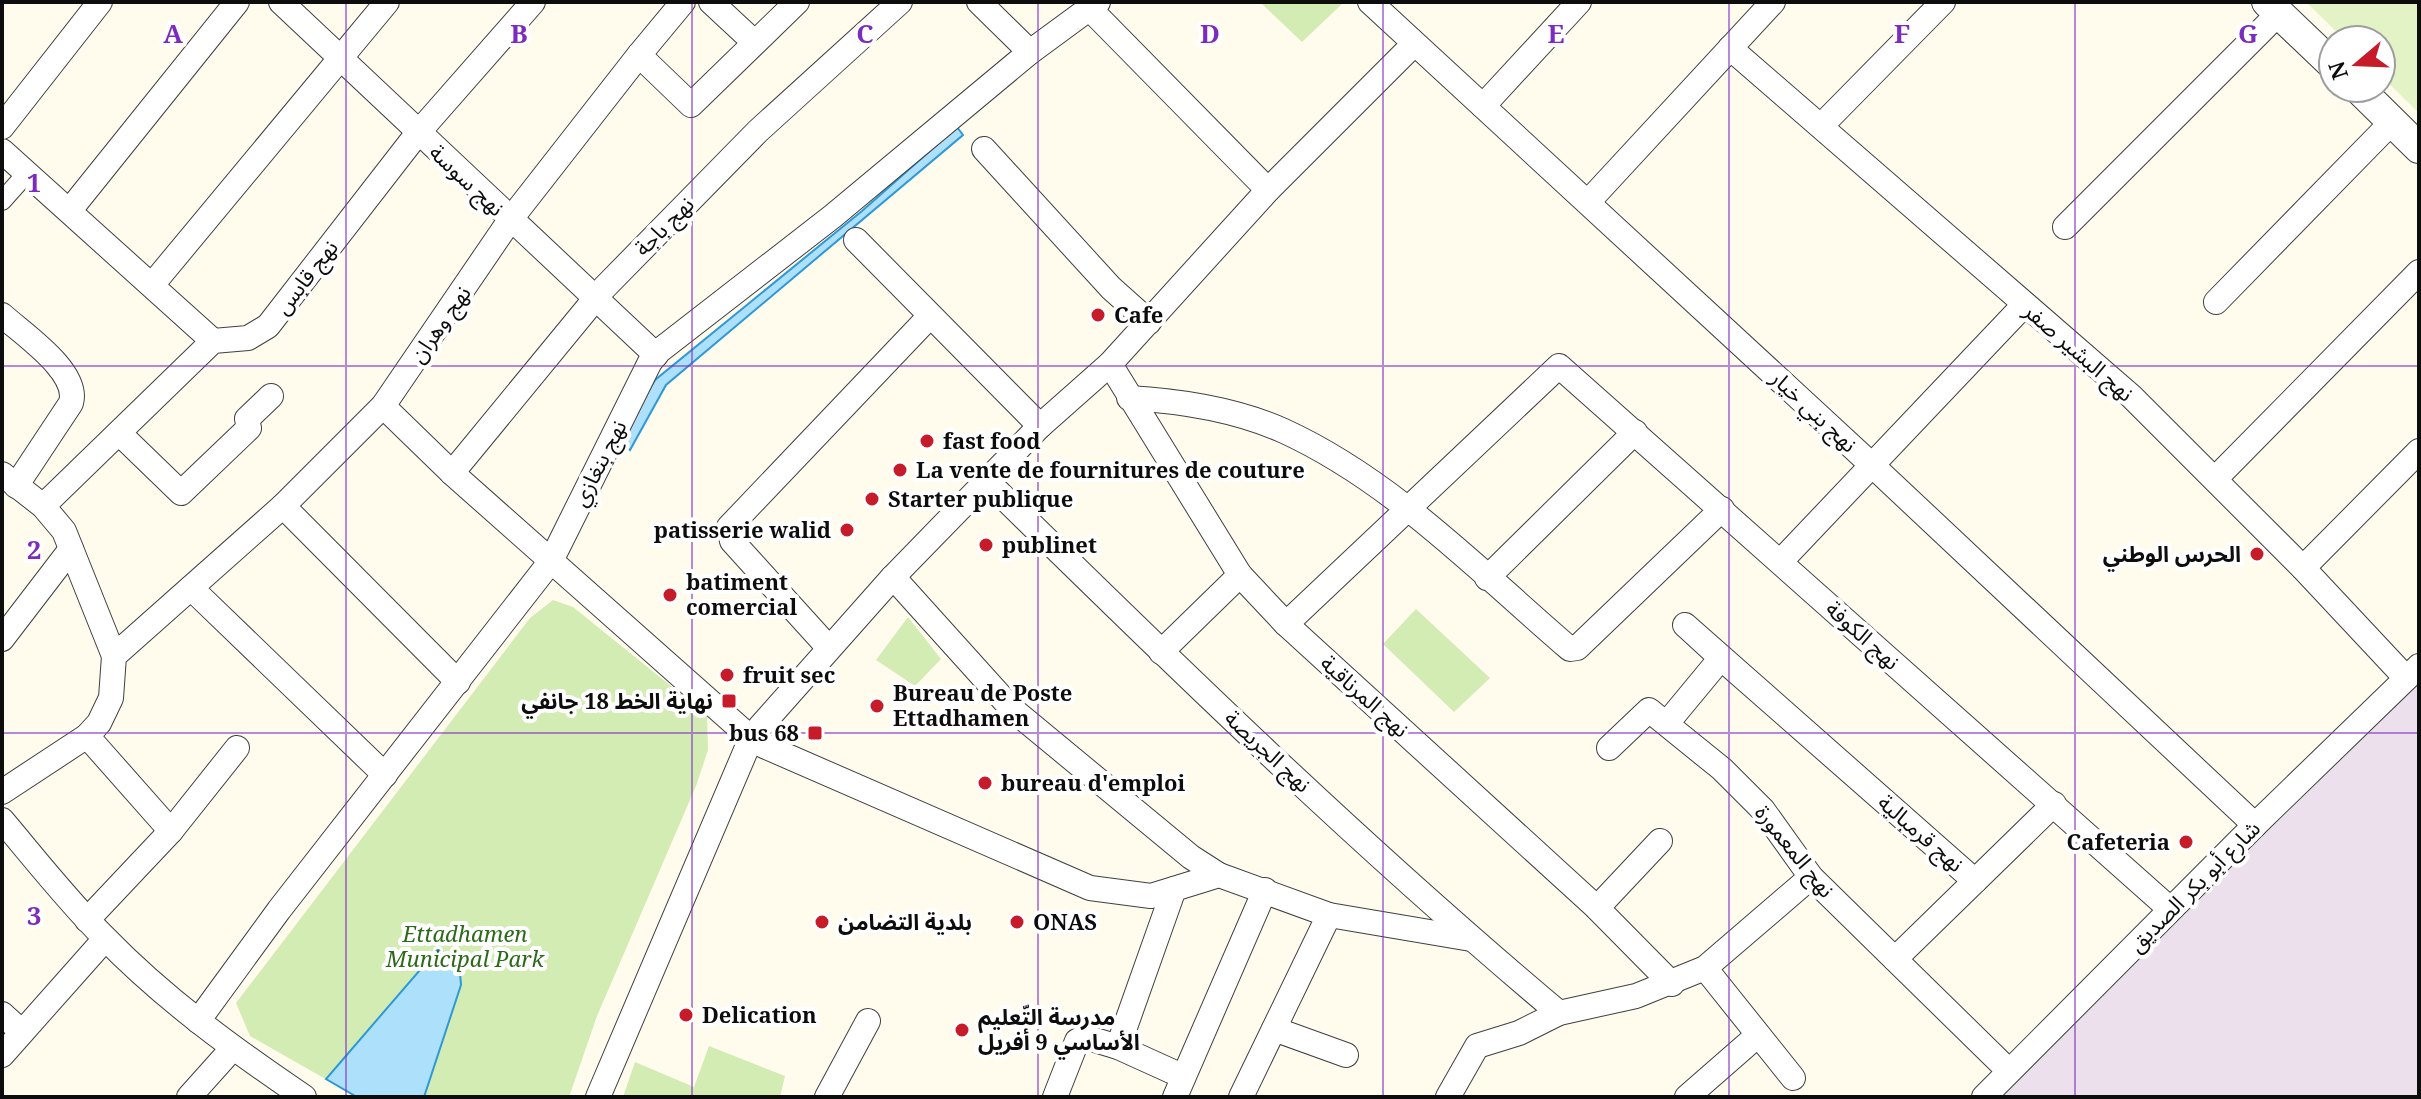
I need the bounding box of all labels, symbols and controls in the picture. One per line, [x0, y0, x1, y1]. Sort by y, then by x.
text: A [163, 15, 183, 51]
text: B [510, 15, 528, 51]
text: C [856, 15, 874, 51]
text: D [1200, 15, 1220, 51]
text: E [1548, 15, 1565, 51]
text: F [1894, 15, 1910, 51]
text: G [2238, 15, 2258, 51]
north arrow [2317, 24, 2397, 104]
text: N [2320, 58, 2354, 84]
street label: نهج سوسة [422, 137, 512, 224]
text: 1 [27, 164, 41, 200]
street label: نهج باجة [627, 189, 702, 264]
street label: نهج قابس [267, 233, 346, 322]
street label: نهج وهران [402, 279, 479, 370]
street label: نهج البشير صفر [2016, 295, 2141, 410]
place label: Cafe [1114, 299, 1163, 329]
marker: Cafe [1089, 306, 1107, 324]
street label: نهج بني خيار [1762, 362, 1864, 460]
street label: نهج بنغازي [564, 414, 635, 512]
place label: fast food [943, 425, 1041, 455]
marker: fast food [918, 432, 936, 450]
place label: La vente de fournitures de couture [916, 454, 1305, 484]
marker: La vente de fournitures de couture [891, 461, 909, 479]
place label: Starter publique [888, 483, 1073, 513]
marker: Starter publique [863, 490, 881, 508]
place label: patisserie walid [654, 514, 831, 544]
marker: patisserie walid [838, 521, 856, 539]
place label: publinet [1002, 529, 1097, 559]
text: 2 [27, 531, 41, 567]
marker: publinet [977, 536, 995, 554]
place label: الحرس الوطني [2103, 538, 2241, 572]
marker: الحرس الوطني [2248, 545, 2266, 563]
place label: batiment comercial [686, 566, 797, 621]
marker: batiment comercial [661, 586, 679, 604]
street label: نهج الكوفة [1818, 593, 1907, 678]
street label: نهج المرناقية [1313, 647, 1417, 745]
place label: fruit sec [743, 659, 835, 689]
marker: fruit sec [718, 666, 736, 684]
place label: Bureau de Poste Ettadhamen [893, 677, 1072, 732]
place label: نهاية الخط 18 جانفي [521, 685, 713, 719]
marker: نهاية الخط 18 جانفي [720, 692, 738, 710]
marker: Bureau de Poste Ettadhamen [868, 697, 886, 715]
street label: نهج الجريصة [1217, 702, 1318, 800]
place label: bus 68 [729, 717, 799, 747]
marker: bus 68 [806, 724, 824, 742]
place label: bureau d'emploi [1001, 767, 1186, 797]
marker: bureau d'emploi [976, 774, 994, 792]
street label: نهج قرمبالية [1870, 787, 1971, 880]
street label: نهج المعمورة [1747, 798, 1842, 905]
street label: شارع أبو بكر الصديق [2121, 813, 2268, 960]
place label: Cafeteria [2067, 826, 2170, 856]
marker: Cafeteria [2177, 833, 2195, 851]
text: 3 [27, 897, 41, 933]
place label: بلدية التضامن [838, 906, 972, 936]
place label: ONAS [1033, 906, 1097, 936]
marker: بلدية التضامن [813, 913, 831, 931]
marker: ONAS [1008, 913, 1026, 931]
park label: Ettadhamen Municipal Park [385, 918, 546, 973]
place label: Delication [702, 999, 817, 1029]
place label: مدرسة التّعليم الأساسي 9 أفريل [978, 1001, 1140, 1060]
marker: Delication [677, 1006, 695, 1024]
marker: مدرسة التّعليم الأساسي 9 أفريل [953, 1021, 971, 1039]

